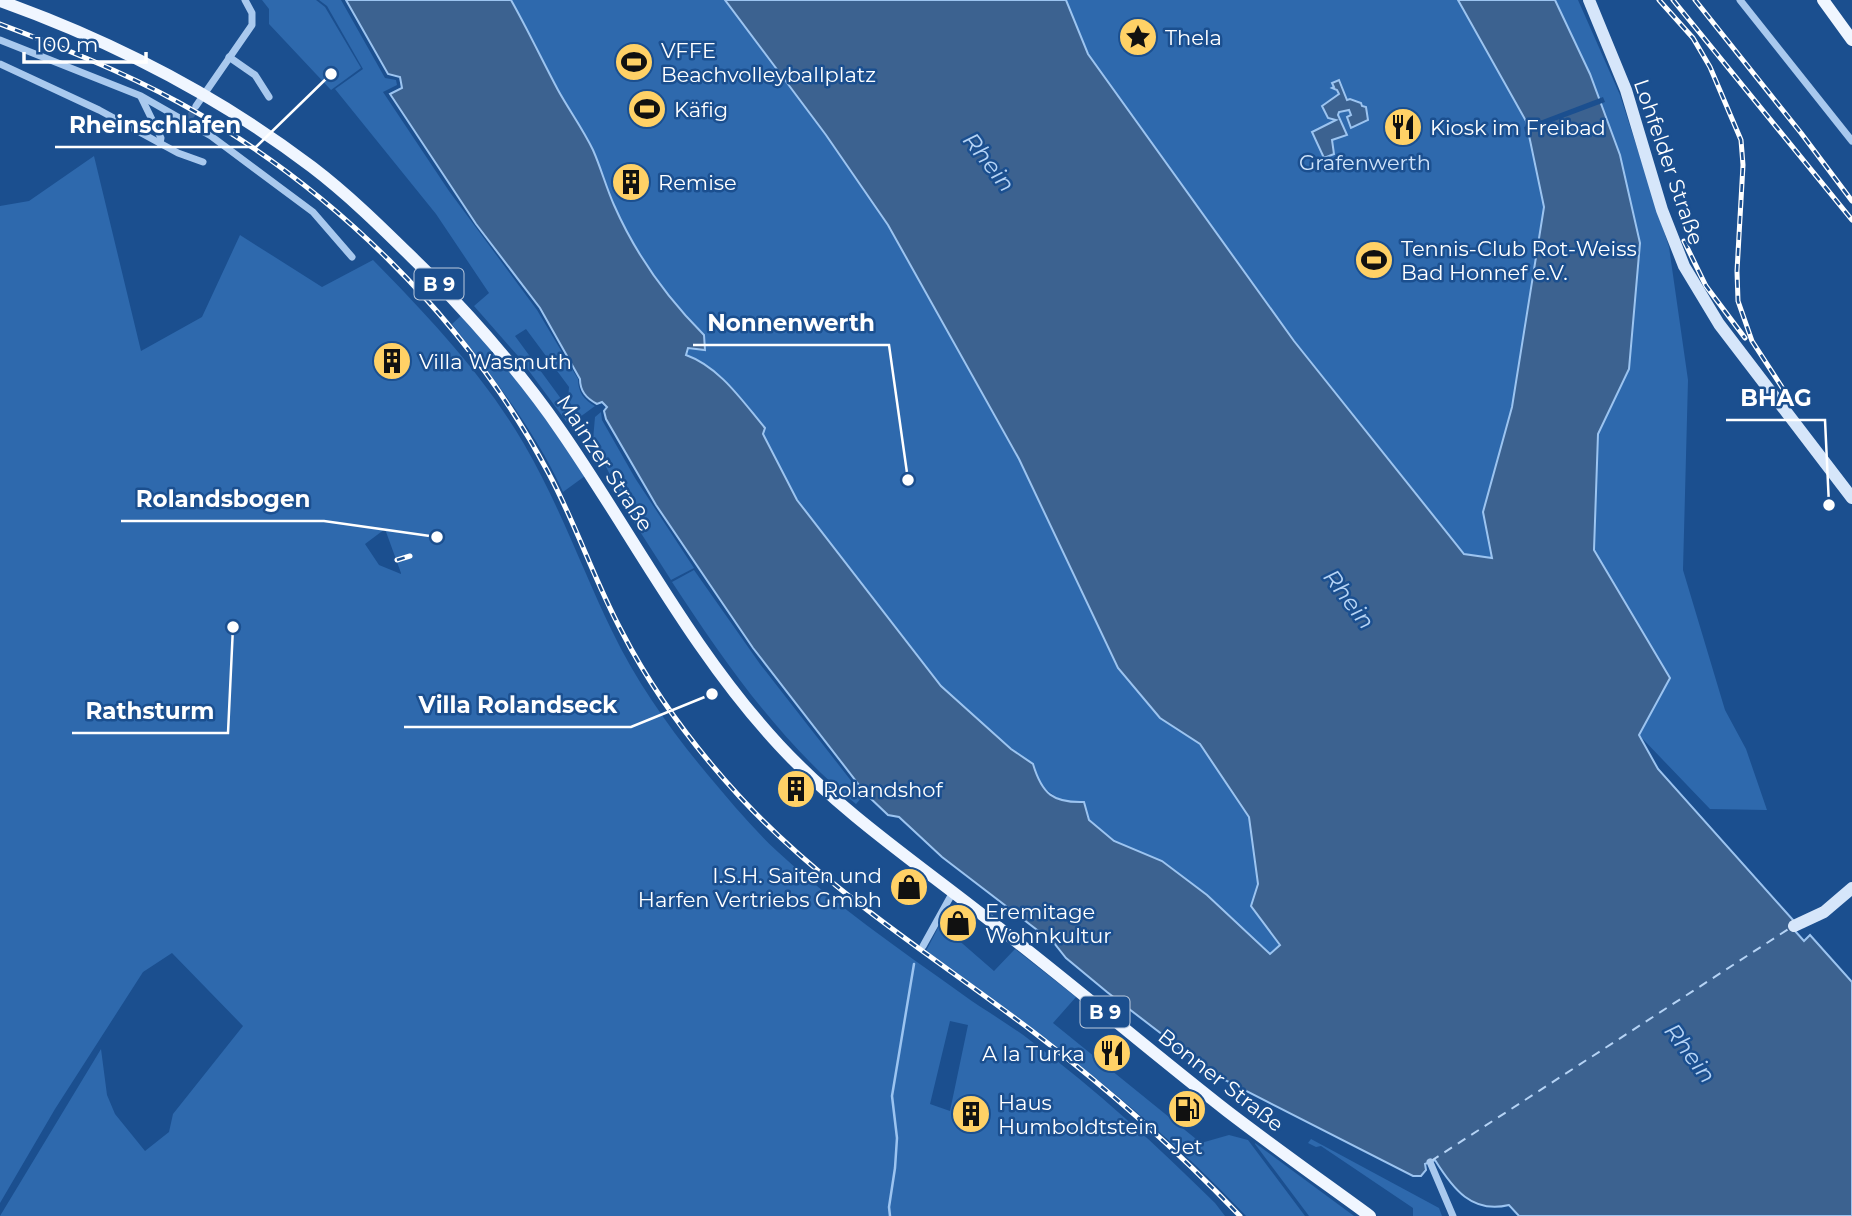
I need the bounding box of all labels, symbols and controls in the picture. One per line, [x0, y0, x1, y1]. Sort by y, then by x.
place icon: Thela [1117, 16, 1159, 58]
scale bar [24, 21, 147, 65]
place label: Thela [1165, 25, 1222, 50]
text: 100 m [35, 32, 98, 57]
place label: VFFE Beachvolleyballplatz [661, 38, 876, 87]
sports icon: VFFE Beachvolleyballplatz [613, 41, 655, 83]
street label: Lohfelder Straße [1629, 76, 1709, 248]
sports icon: Käfig [626, 88, 668, 130]
place label: Käfig [674, 97, 728, 122]
callout: Rheinschlafen [55, 103, 256, 147]
restaurant icon: Kiosk im Freibad [1382, 106, 1424, 148]
text: Rheinschlafen [69, 111, 241, 139]
place label: Kiosk im Freibad [1430, 115, 1606, 140]
water label: Rhein [957, 127, 1021, 197]
park label: Grafenwerth [1299, 150, 1431, 175]
building icon: Remise [610, 161, 652, 203]
place label: Remise [658, 170, 737, 195]
place label: Tennis-Club Rot-Weiss Bad Honnef e.V. [1401, 236, 1637, 285]
sports icon: Tennis-Club Rot-Weiss Bad Honnef e.V. [1353, 239, 1395, 281]
road number: B 9 [414, 268, 464, 300]
callout: Nonnenwerth [693, 301, 889, 345]
text: Nonnenwerth [707, 309, 875, 337]
building icon: Villa Wasmuth [371, 340, 413, 382]
place label: Villa Wasmuth [419, 349, 572, 374]
callout: BHAG [1726, 376, 1825, 420]
text: BHAG [1740, 384, 1812, 412]
street label: Mainzer Straße [552, 390, 658, 536]
callout: Rolandsbogen [121, 477, 324, 521]
text: Rolandsbogen [136, 485, 310, 513]
water label: Rhein [1317, 563, 1381, 635]
callout: Villa Rolandseck [404, 683, 631, 727]
callout: Rathsturm [72, 689, 228, 733]
text: Villa Rolandseck [418, 691, 618, 719]
text: Rathsturm [86, 697, 214, 725]
building icon: Rolandshof [775, 768, 817, 810]
place label: Rolandshof [823, 777, 943, 802]
place label: I.S.H. Saiten und Harfen Vertriebs Gmbh [638, 863, 882, 912]
shop icon: I.S.H. Saiten und Harfen Vertriebs Gmbh [888, 866, 930, 908]
place label: Eremitage Wohnkultur [985, 899, 1112, 948]
shop icon: Eremitage Wohnkultur [937, 902, 979, 944]
road number: B 9 [1080, 996, 1130, 1028]
water label: Rhein [1658, 1017, 1722, 1089]
street label: Bonner Straße [1153, 1023, 1289, 1137]
restaurant icon: A la Turka [1091, 1032, 1133, 1074]
place label: A la Turka [982, 1041, 1085, 1066]
fuel station icon: Jet [1166, 1088, 1208, 1130]
place label: Haus Humboldtstein [998, 1090, 1158, 1139]
building icon: Haus Humboldtstein [950, 1093, 992, 1135]
place label: Jet [1170, 1134, 1203, 1159]

